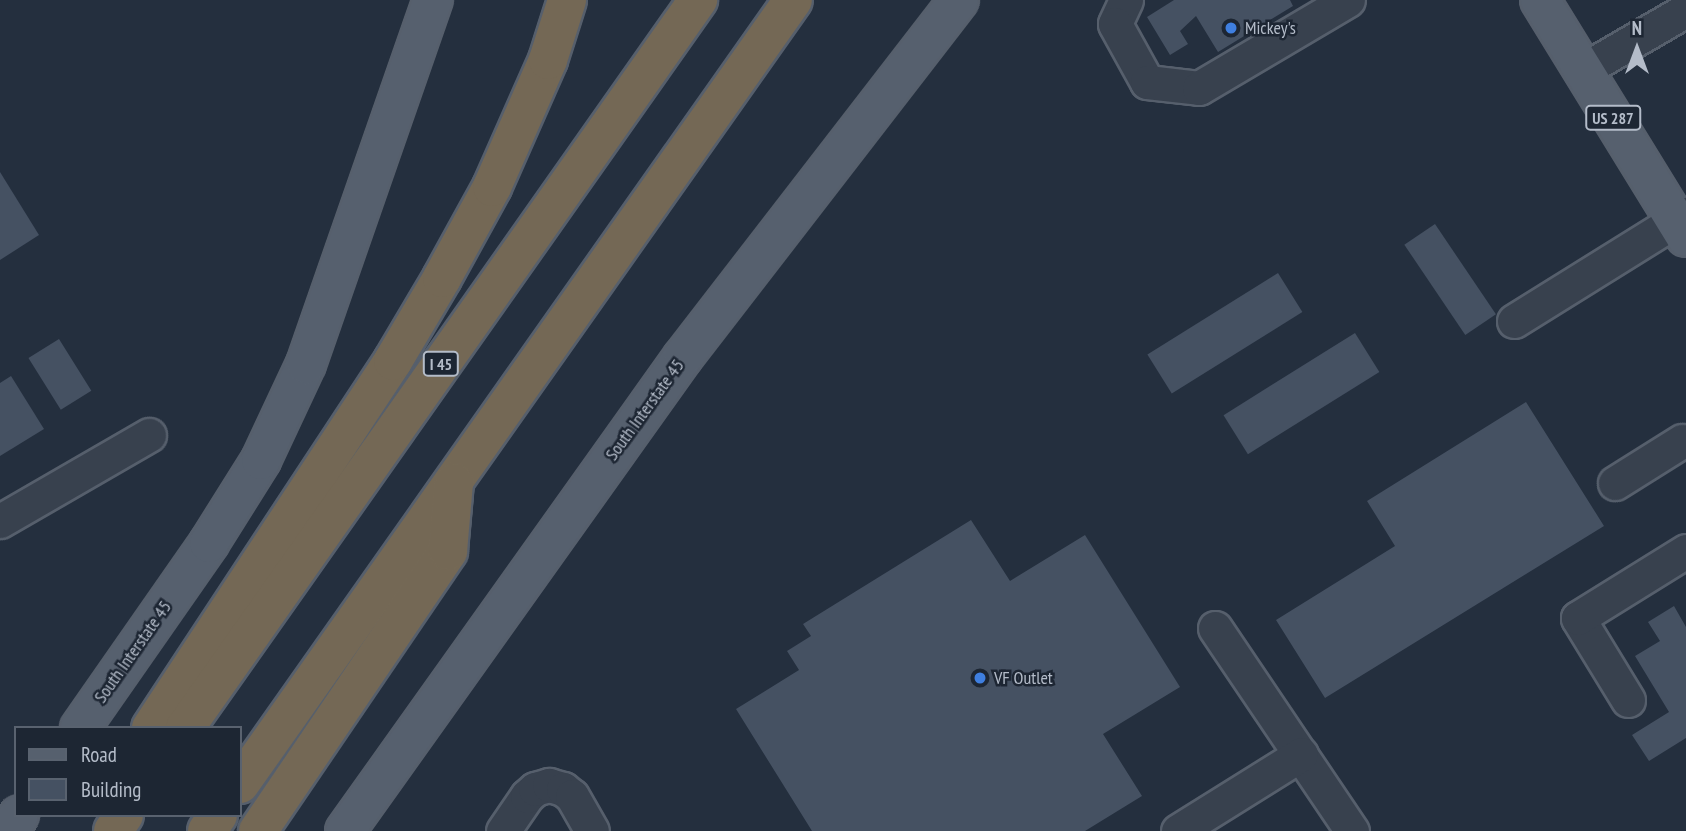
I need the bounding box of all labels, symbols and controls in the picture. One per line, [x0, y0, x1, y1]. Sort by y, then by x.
north arrow [1602, 14, 1672, 84]
text: N [1632, 16, 1642, 40]
place label: Mickey's [1245, 17, 1296, 39]
marker: Mickey's [1223, 20, 1239, 36]
road number: US 287 [1585, 106, 1641, 130]
road number: I 45 [422, 352, 460, 376]
street label: South Interstate 45 [601, 355, 689, 465]
street label: South Interstate 45 [90, 597, 176, 707]
place label: VF Outlet [994, 667, 1053, 689]
marker: VF Outlet [972, 670, 988, 686]
legend [14, 726, 242, 817]
text: Road [81, 741, 117, 768]
text: Building [81, 776, 141, 803]

